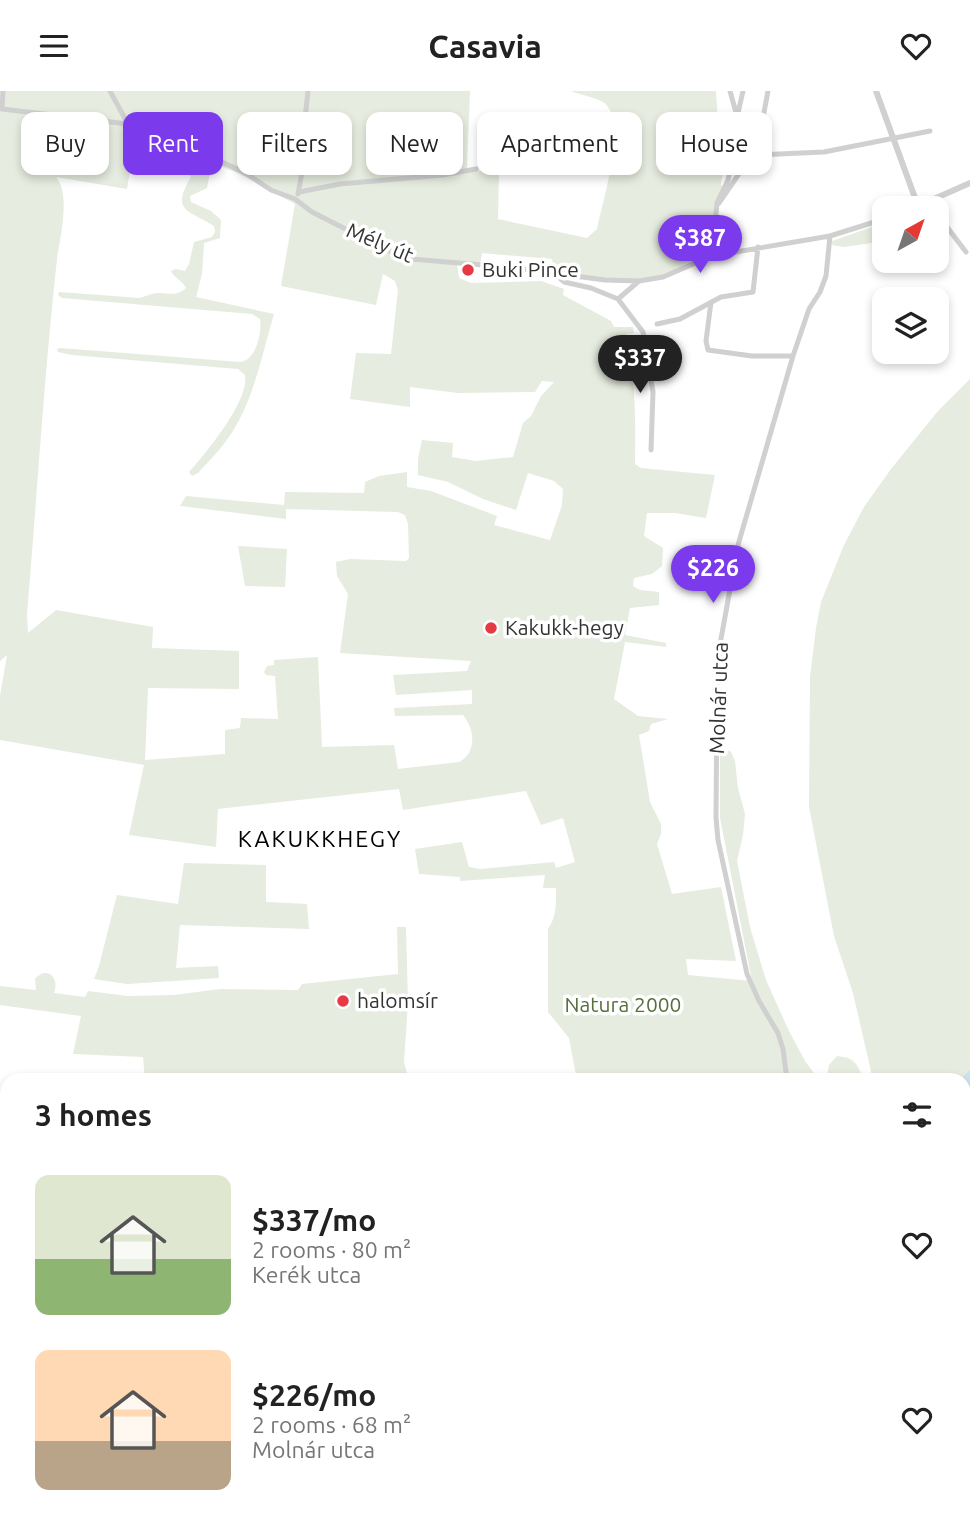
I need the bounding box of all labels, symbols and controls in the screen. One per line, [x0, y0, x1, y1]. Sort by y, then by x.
icon: menu [35, 27, 73, 65]
icon: heart [897, 27, 935, 65]
text: Casavia [428, 28, 542, 64]
chip: Buy [21, 112, 109, 175]
chip: Rent [123, 112, 223, 175]
chip: Filters [237, 112, 352, 175]
chip: New [366, 112, 463, 175]
chip: Apartment [477, 112, 642, 175]
chip: House [656, 112, 772, 175]
north arrow [872, 196, 948, 273]
map controls [872, 196, 949, 364]
pin: $387 [659, 215, 741, 275]
street label: Mély út [343, 217, 418, 267]
text: $387 [674, 225, 726, 250]
place label: Buki Pince [482, 257, 579, 281]
marker: Buki Pince [460, 262, 476, 278]
button: layers [872, 287, 949, 364]
pin: $337 [599, 335, 681, 395]
text: $337 [614, 345, 666, 370]
pin: $226 [672, 545, 754, 605]
text: $226 [687, 555, 739, 580]
place label: Kakukk-hegy [505, 615, 624, 639]
marker: Kakukk-hegy [483, 620, 499, 636]
street label: Molnár utca [704, 641, 732, 754]
district label: KAKUKKHEGY [238, 826, 402, 851]
place label: halomsír [357, 988, 438, 1012]
park label: Natura 2000 [565, 992, 681, 1016]
marker: halomsír [335, 993, 351, 1009]
icon: filters [898, 1096, 936, 1134]
text: 3 homes [35, 1098, 152, 1132]
icon: home [91, 1203, 175, 1287]
text: $337/mo [252, 1203, 376, 1237]
icon: heart [898, 1226, 936, 1264]
text: 2 rooms · 80 m² [252, 1237, 411, 1262]
text: Kerék utca [252, 1262, 361, 1287]
icon: home [91, 1378, 175, 1462]
text: $226/mo [252, 1378, 376, 1412]
icon: heart [898, 1401, 936, 1439]
text: 2 rooms · 68 m² [252, 1412, 411, 1437]
text: Molnár utca [252, 1437, 375, 1462]

